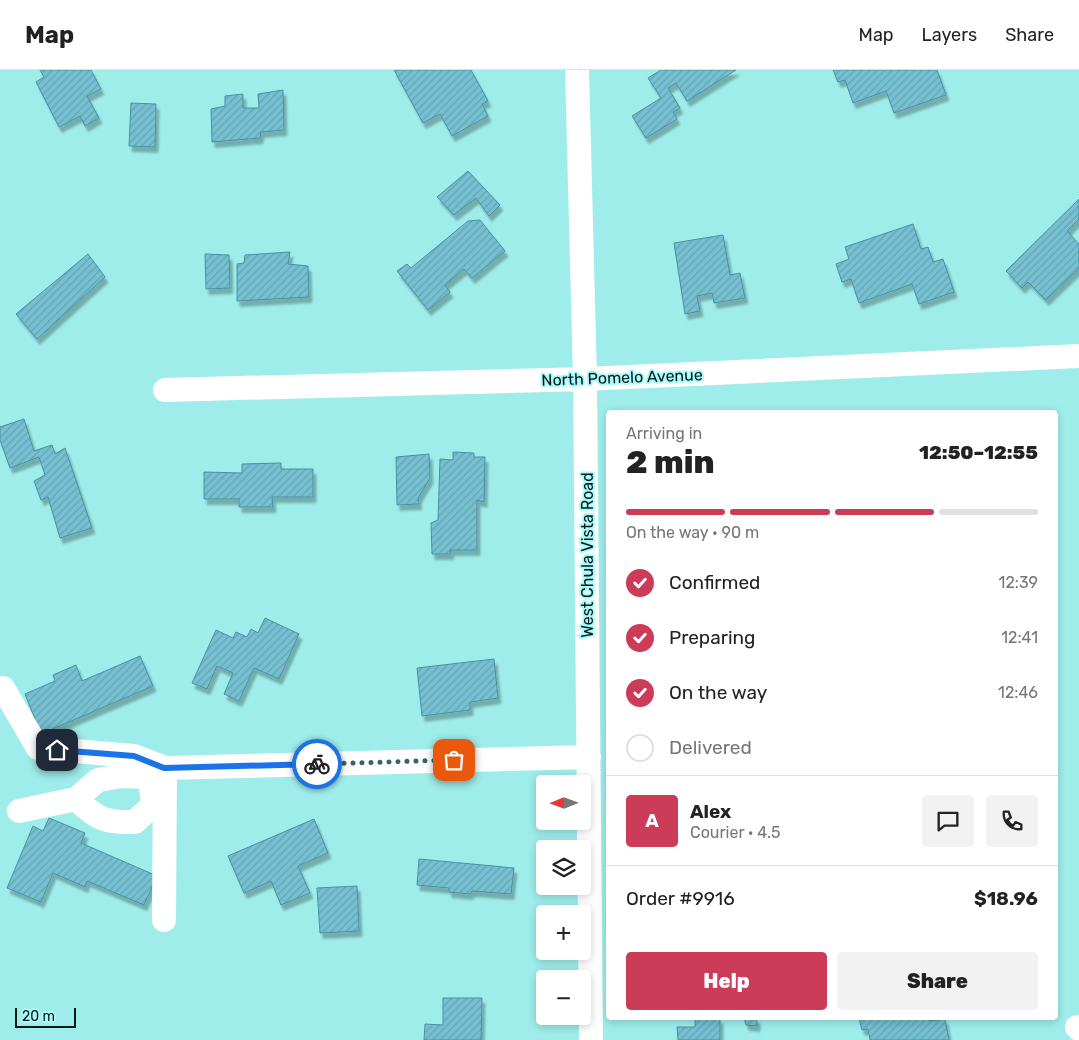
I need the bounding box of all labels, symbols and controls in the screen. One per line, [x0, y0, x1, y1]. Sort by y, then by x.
text: Map [25, 21, 74, 49]
text: Map [859, 24, 894, 46]
text: Layers [922, 24, 977, 46]
text: Share [1005, 24, 1054, 46]
street label: North Pomelo Avenue [541, 365, 703, 390]
text: Arriving in [626, 424, 702, 443]
text: 12:50–12:55 [919, 441, 1038, 464]
text: 2 min [626, 443, 715, 481]
street label: West Chula Vista Road [578, 472, 597, 638]
text: On the way · 90 m [626, 523, 759, 542]
icon: check [626, 569, 654, 597]
text: Confirmed [669, 571, 760, 594]
text: 12:39 [999, 573, 1038, 592]
icon: check [626, 624, 654, 652]
text: Preparing [669, 626, 755, 649]
text: 12:41 [1001, 628, 1038, 647]
icon: check [626, 679, 654, 707]
text: On the way [669, 681, 767, 704]
text: 12:46 [998, 683, 1038, 702]
pin [36, 729, 78, 771]
icon: home [43, 736, 71, 764]
text: Delivered [669, 736, 752, 759]
courier [292, 739, 342, 789]
pin [433, 739, 475, 781]
icon: bag [440, 746, 468, 774]
icon: bike [303, 750, 331, 778]
north arrow [536, 775, 591, 830]
map controls [536, 775, 591, 1025]
button: chat [922, 795, 974, 847]
button: phone [986, 795, 1038, 847]
text: Alex [690, 800, 731, 823]
text: A [645, 809, 659, 832]
text: Courier · 4.5 [690, 823, 780, 842]
button: layers [536, 840, 591, 895]
text: Order #9916 [626, 887, 735, 910]
text: $18.96 [974, 887, 1038, 910]
button: + [536, 905, 591, 960]
button: Help [626, 952, 827, 1010]
button: Share [837, 952, 1038, 1010]
button: − [536, 970, 591, 1025]
scale bar [15, 1005, 76, 1028]
text: 20 m [22, 1008, 55, 1025]

